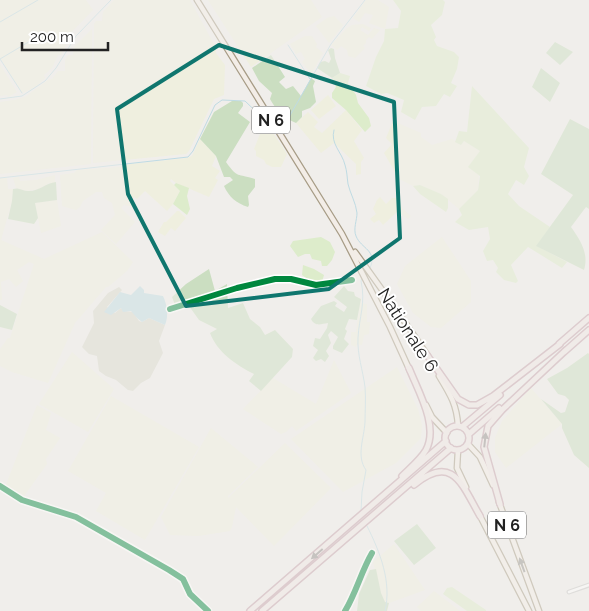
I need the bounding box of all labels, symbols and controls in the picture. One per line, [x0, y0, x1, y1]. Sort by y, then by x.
scale bar [22, 20, 109, 52]
text: 200 m [30, 28, 74, 46]
road number: N 6 [252, 106, 290, 134]
street label: Nationale 6 [374, 284, 443, 376]
one-way arrow [481, 432, 489, 448]
road number: N 6 [488, 512, 526, 538]
one-way arrow [310, 548, 323, 559]
one-way arrow [518, 557, 526, 572]

